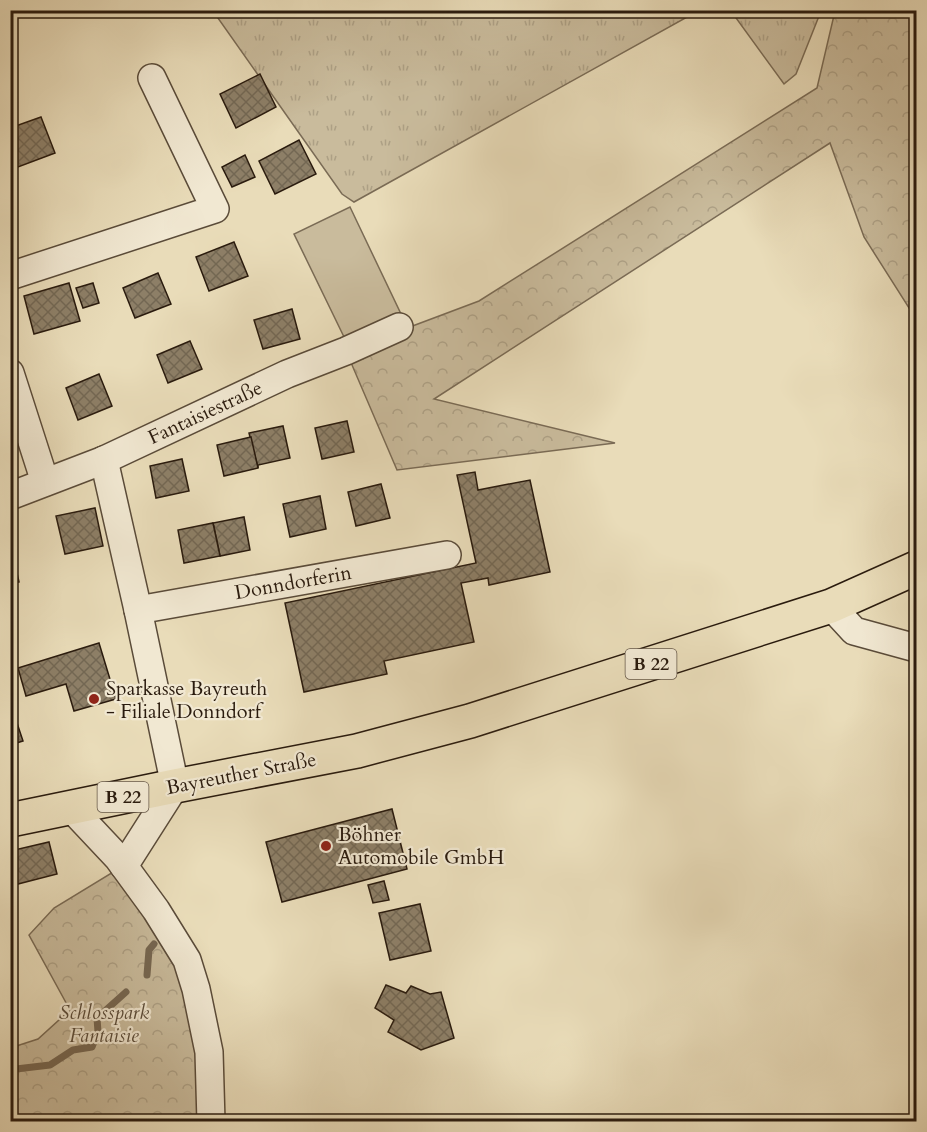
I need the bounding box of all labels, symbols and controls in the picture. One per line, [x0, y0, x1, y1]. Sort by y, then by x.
street label: Fantaisiestraße [144, 374, 267, 451]
street label: Donndorferin [233, 559, 354, 606]
road number: B 22 [626, 649, 676, 679]
place label: Sparkasse Bayreuth - Filiale Donndorf [106, 675, 267, 725]
marker: Sparkasse Bayreuth - Filiale Donndorf [87, 692, 101, 706]
street label: Bayreuther Straße [164, 746, 319, 801]
road number: B 22 [98, 782, 148, 812]
place label: Böhner Automobile GmbH [338, 821, 504, 871]
marker: Böhner Automobile GmbH [319, 839, 333, 853]
park label: Schlosspark Fantaisie [59, 999, 149, 1049]

